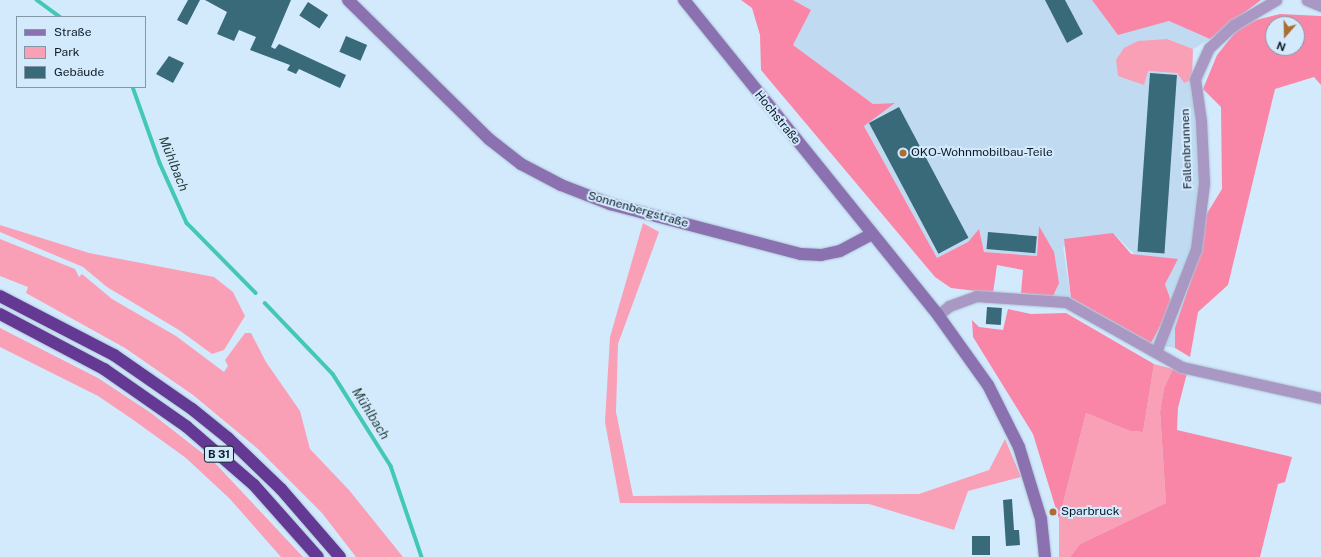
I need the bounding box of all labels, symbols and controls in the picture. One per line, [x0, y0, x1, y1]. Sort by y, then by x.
legend [16, 16, 146, 88]
north arrow [1265, 16, 1305, 56]
text: Straße [54, 25, 91, 39]
text: N [1275, 39, 1287, 53]
text: Park [54, 45, 80, 59]
text: Gebäude [54, 65, 104, 79]
street label: Hochstraße [751, 88, 803, 148]
street label: Fallenbrunnen [1178, 108, 1196, 190]
water label: Mühlbach [155, 134, 191, 194]
place label: OKO-Wohnmobilbau-Teile [911, 146, 1053, 160]
marker: OKO-Wohnmobilbau-Teile [898, 148, 908, 158]
street label: Sonnenbergstraße [586, 189, 690, 231]
water label: Mühlbach [348, 385, 392, 443]
road number: B 31 [203, 445, 235, 463]
place label: Sparbruck [1061, 505, 1119, 519]
marker: Sparbruck [1048, 507, 1058, 517]

